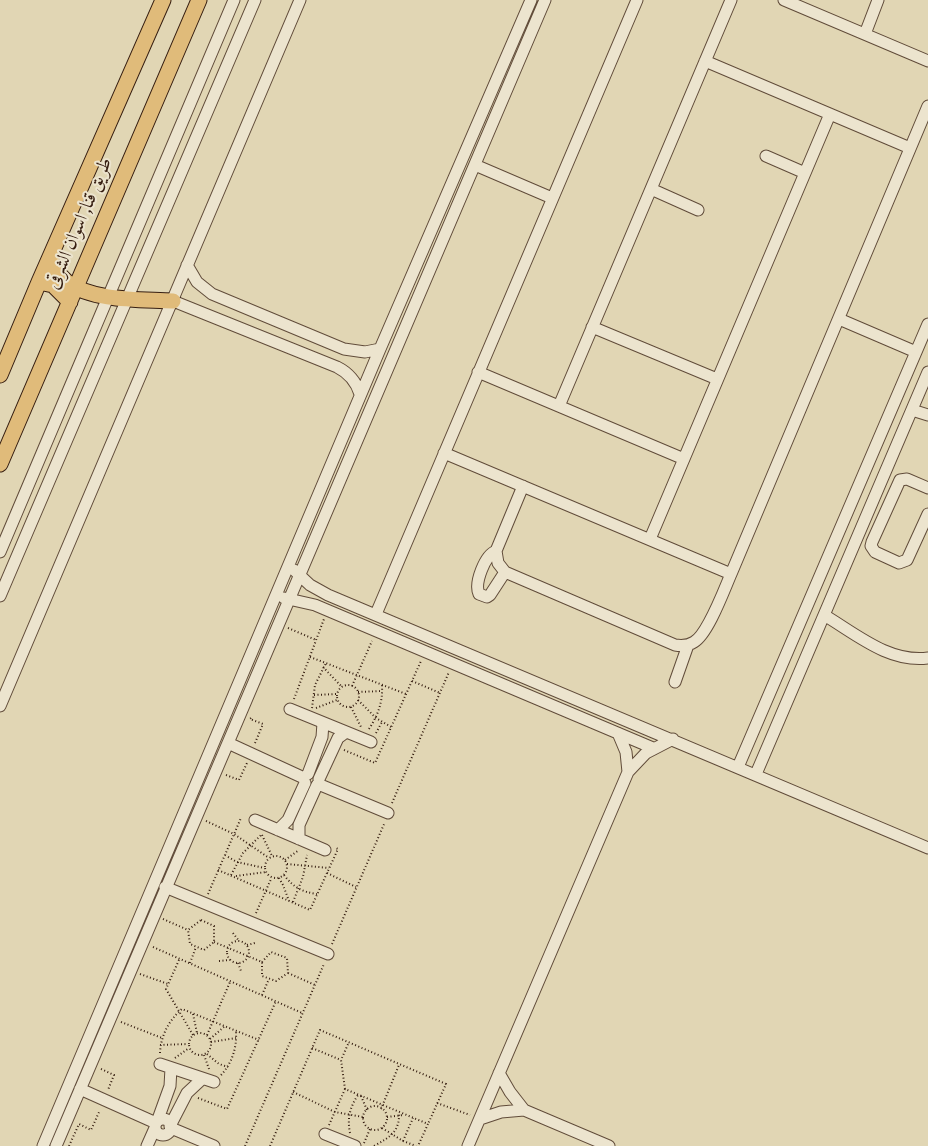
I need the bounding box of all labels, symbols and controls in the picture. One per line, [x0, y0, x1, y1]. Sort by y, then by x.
street label: طريق قنا, اسوان الشرقى [43, 155, 119, 293]

